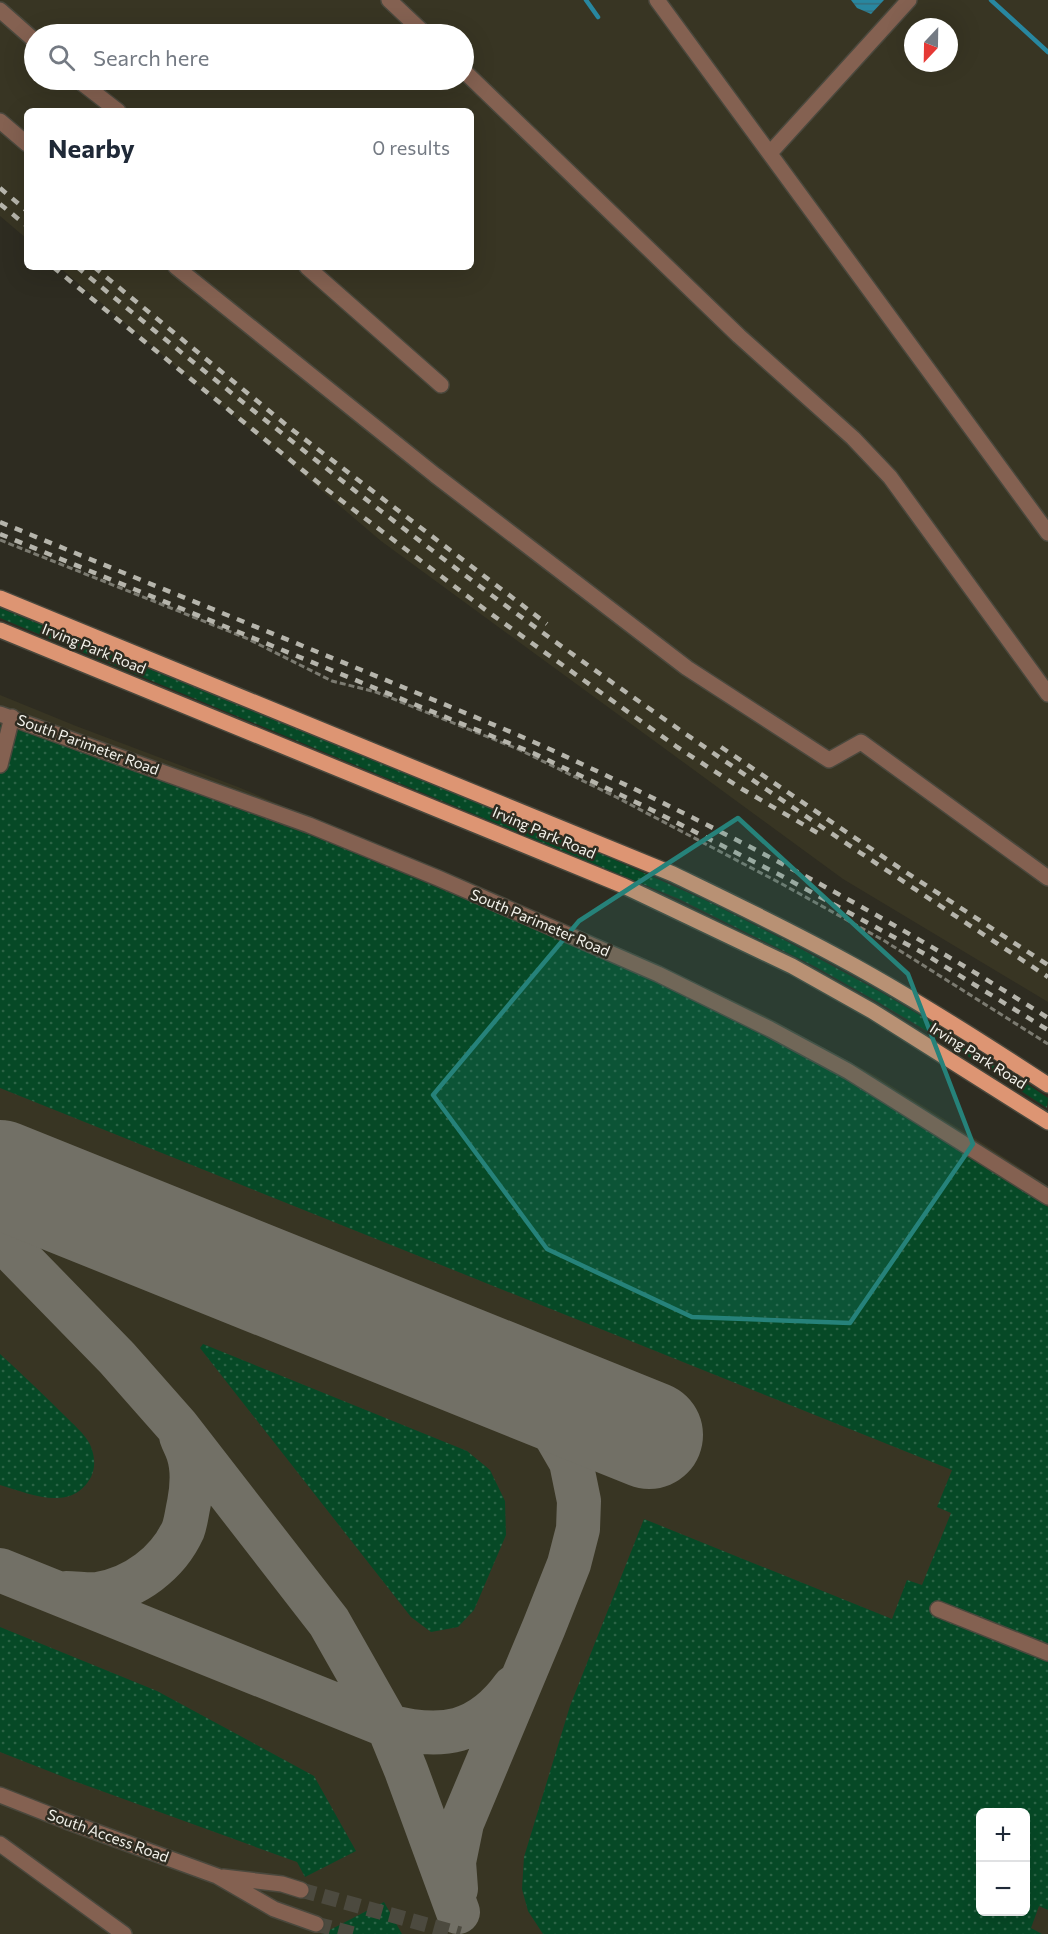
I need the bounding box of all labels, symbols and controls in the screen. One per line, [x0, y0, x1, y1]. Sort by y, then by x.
north arrow [904, 18, 958, 72]
search box [24, 24, 474, 90]
icon: search [45, 41, 78, 74]
text: Search here [93, 44, 209, 71]
text: Nearby [48, 132, 135, 163]
text: 0 results [372, 135, 450, 159]
street label: Irving Park Road [40, 619, 149, 677]
street label: South Parimeter Road [15, 710, 162, 778]
street label: Irving Park Road [490, 802, 599, 862]
street label: South Parimeter Road [468, 885, 613, 960]
street label: Irving Park Road [927, 1018, 1030, 1092]
street label: South Access Road [45, 1805, 172, 1865]
map controls [976, 1808, 1030, 1916]
button: + [976, 1808, 1030, 1862]
button: − [976, 1862, 1030, 1916]

